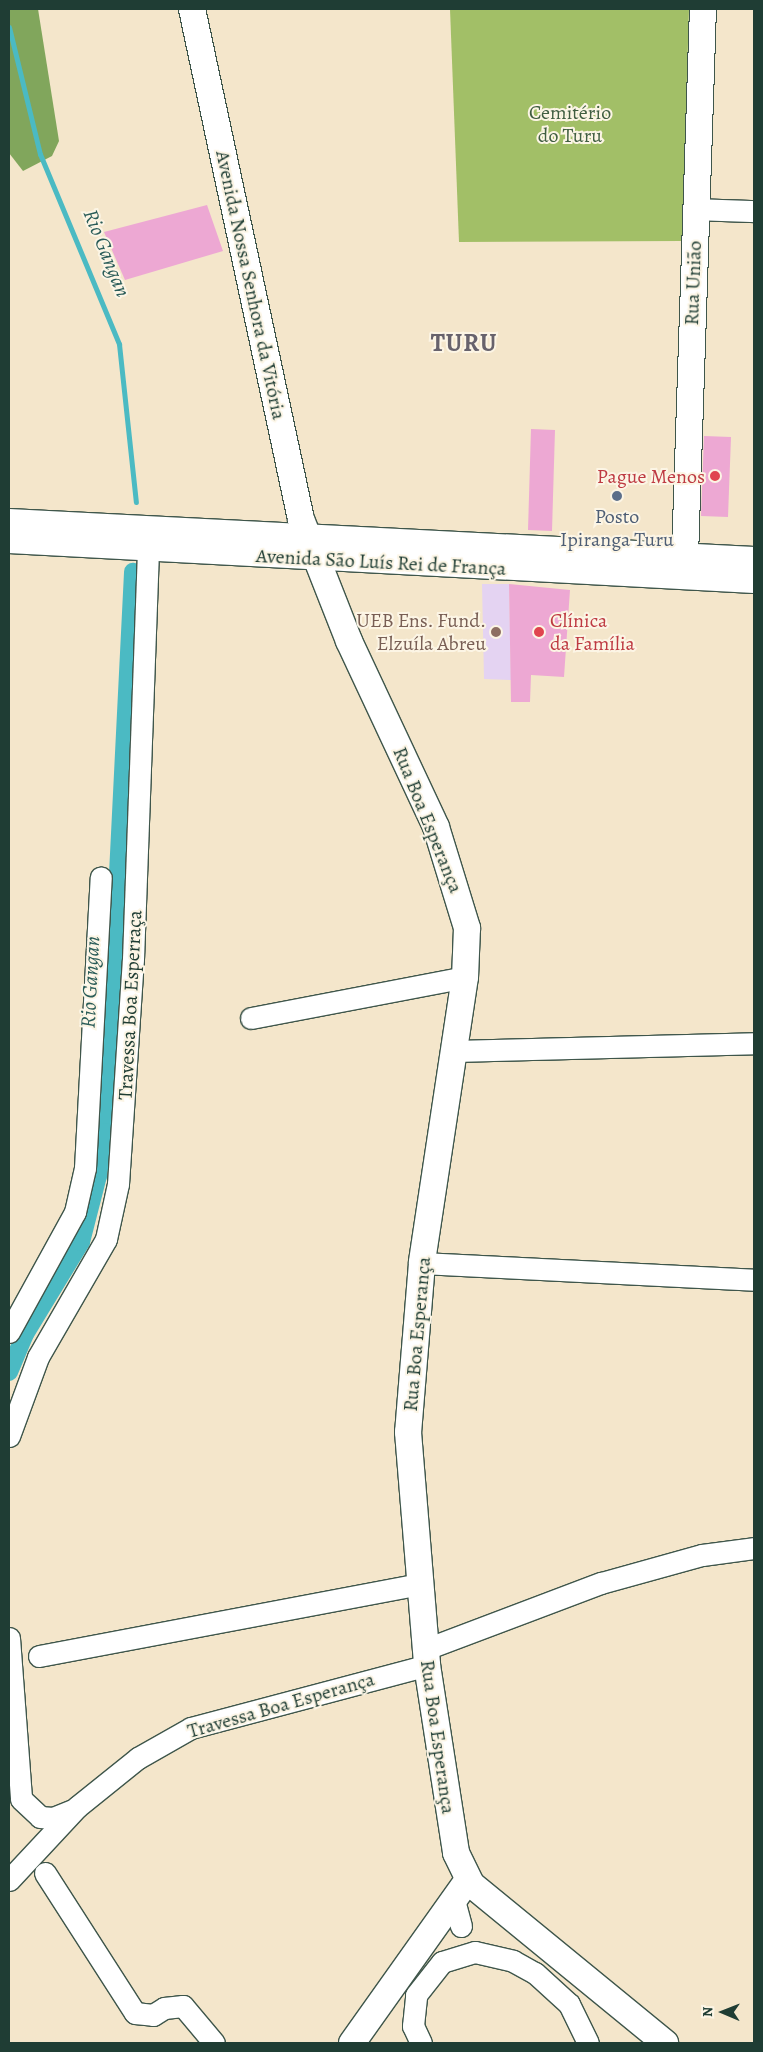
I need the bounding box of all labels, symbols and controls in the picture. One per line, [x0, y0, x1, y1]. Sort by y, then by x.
park label: Cemitério do Turu [529, 101, 611, 148]
street label: Avenida Nossa Senhora da Vitória [211, 148, 291, 422]
water label: Rio Gangan [78, 206, 136, 300]
street label: Rua União [680, 240, 706, 326]
district label: TURU [430, 328, 498, 358]
place label: Pague Menos [597, 464, 705, 488]
marker: Pague Menos [709, 470, 721, 482]
marker: Posto Ipiranga Turu [611, 490, 623, 502]
place label: Posto Ipiranga Turu [560, 504, 674, 551]
street label: Avenida São Luís Rei de França [255, 543, 507, 581]
place label: UEB Ens. Fund. Elzuíla Abreu [356, 608, 486, 655]
place label: Clínica da Família [550, 608, 635, 655]
marker: Clínica da Família [532, 625, 546, 639]
marker: UEB Ens. Fund. Elzuíla Abreu [490, 626, 502, 638]
street label: Rua Boa Esperança [388, 743, 468, 897]
street label: Travessa Boa Esperraça [113, 909, 147, 1101]
water label: Rio Gangan [75, 935, 105, 1029]
street label: Rua Boa Esperança [398, 1256, 436, 1412]
street label: Rua Boa Esperança [415, 1658, 461, 1816]
street label: Travessa Boa Esperança [185, 1667, 377, 1743]
north arrow [698, 1987, 748, 2037]
text: N [698, 2006, 717, 2017]

